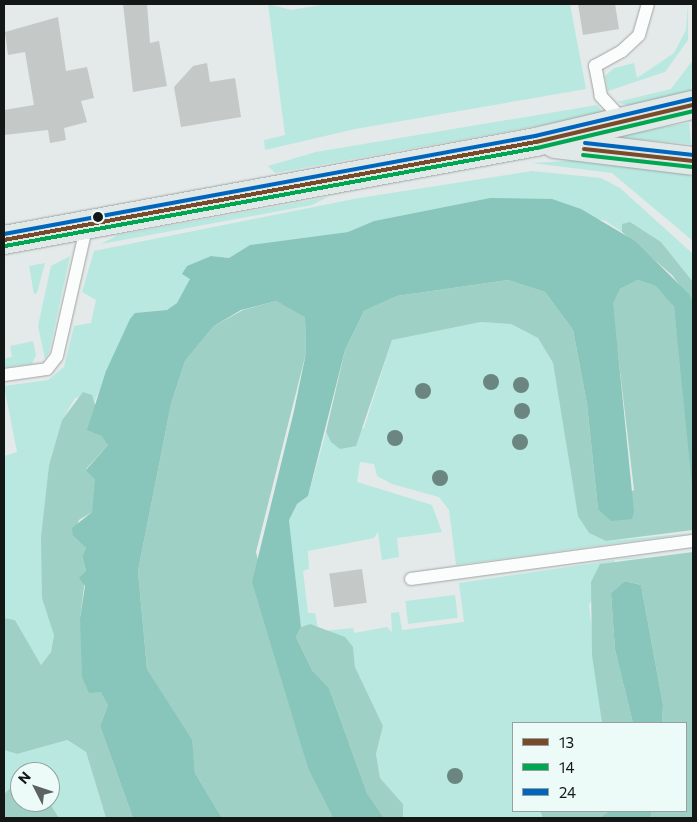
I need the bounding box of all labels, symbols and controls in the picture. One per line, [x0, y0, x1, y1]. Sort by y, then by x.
unlabelled marker [93, 212, 103, 222]
legend [512, 722, 687, 812]
text: 13 [559, 733, 574, 751]
text: 14 [559, 758, 574, 776]
north arrow [10, 762, 60, 812]
text: N [14, 768, 34, 787]
text: 24 [559, 783, 576, 801]

